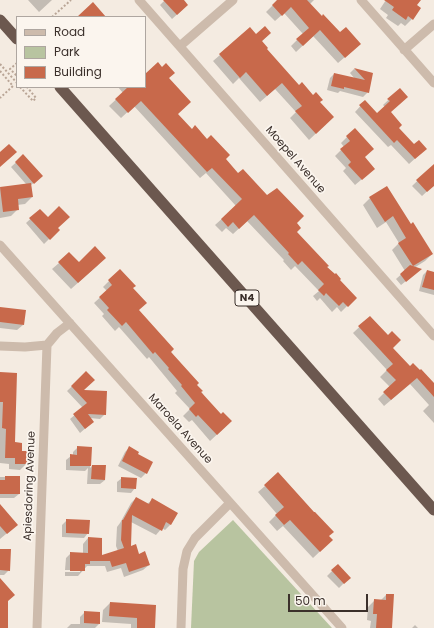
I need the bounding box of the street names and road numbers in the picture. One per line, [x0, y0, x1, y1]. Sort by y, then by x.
street label: Moepel Avenue [262, 124, 328, 196]
road number: N4 [235, 290, 259, 306]
street label: Maroela Avenue [145, 391, 215, 467]
street label: Apiesdoring Avenue [21, 431, 39, 541]

